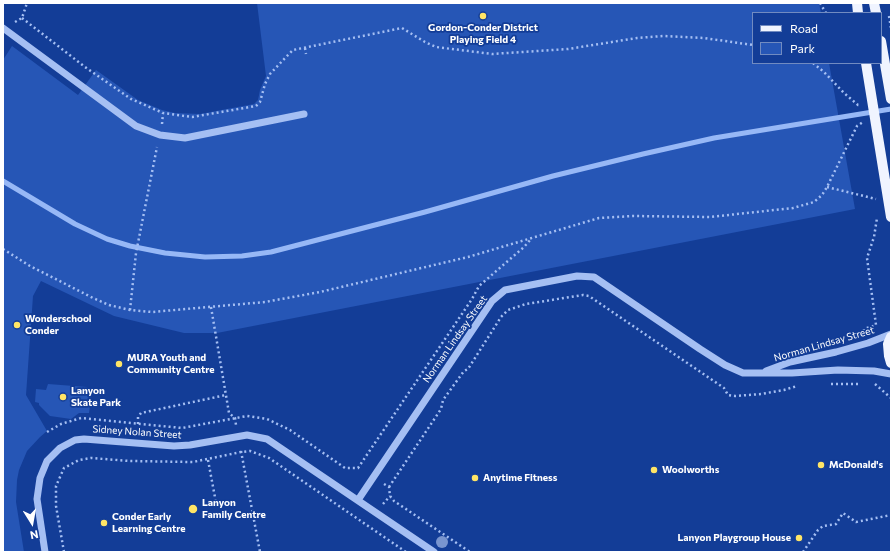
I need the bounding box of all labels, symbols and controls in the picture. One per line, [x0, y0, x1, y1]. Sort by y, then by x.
marker: Gordon-Conder District Playing Field 4 [478, 11, 488, 21]
legend [752, 12, 882, 64]
text: Road [790, 21, 818, 35]
place label: Gordon-Conder District Playing Field 4 [428, 22, 538, 46]
text: Park [790, 41, 815, 55]
street label: Norman Lindsay Street [420, 293, 490, 385]
place label: Wonderschool Conder [25, 313, 92, 336]
marker: Wonderschool Conder [12, 320, 22, 330]
street label: Norman Lindsay Street [772, 324, 876, 364]
place label: MURA Youth and Community Centre [127, 352, 215, 376]
marker: MURA Youth and Community Centre [114, 359, 124, 369]
place label: Lanyon Skate Park [71, 385, 121, 408]
marker: Lanyon Skate Park [58, 392, 68, 402]
street label: Sidney Nolan Street [92, 423, 182, 441]
place label: McDonald's [829, 459, 883, 471]
marker: McDonald's [816, 460, 826, 470]
place label: Woolworths [662, 464, 719, 476]
marker: Woolworths [649, 465, 659, 475]
place label: Anytime Fitness [483, 472, 557, 484]
marker: Anytime Fitness [470, 473, 480, 483]
place label: Lanyon Family Centre [202, 497, 266, 520]
north arrow [12, 503, 52, 543]
marker: Lanyon Family Centre [187, 503, 199, 515]
place label: Conder Early Learning Centre [112, 511, 186, 534]
marker: Conder Early Learning Centre [99, 518, 109, 528]
text: N [29, 528, 40, 542]
place label: Lanyon Playgroup House [678, 532, 791, 544]
marker: Lanyon Playgroup House [794, 533, 804, 543]

